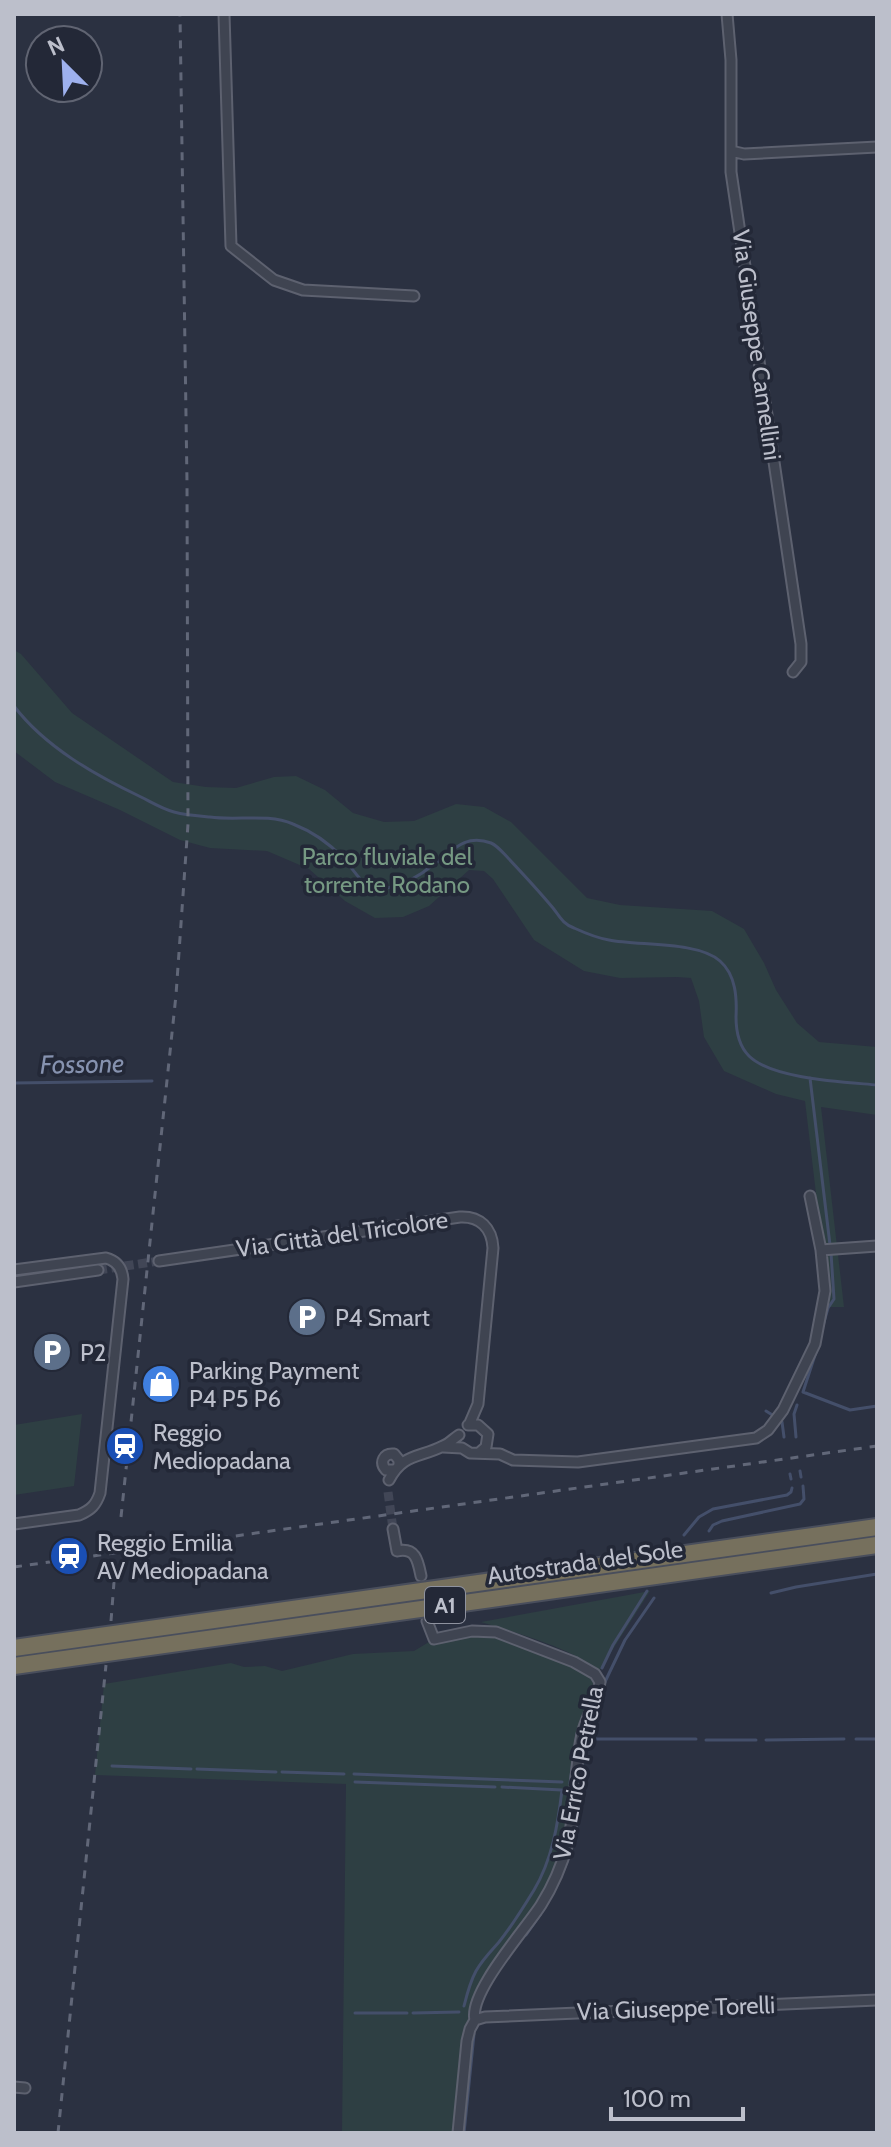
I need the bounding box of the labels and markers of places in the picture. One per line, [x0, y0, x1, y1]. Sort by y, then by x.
parking icon: P4 Smart [286, 1296, 328, 1338]
place label: P4 Smart [335, 1303, 430, 1332]
parking icon: P2 [31, 1331, 73, 1373]
place label: P2 [80, 1338, 106, 1367]
place label: Parking Payment P4 P5 P6 [189, 1356, 359, 1413]
shop icon: Parking Payment P4 P5 P6 [140, 1363, 182, 1405]
place label: Reggio Mediopadana [153, 1418, 291, 1475]
station icon: Reggio Mediopadana [104, 1425, 146, 1467]
place label: Reggio Emilia AV Mediopadana [97, 1528, 269, 1585]
station icon: Reggio Emilia AV Mediopadana [48, 1535, 90, 1577]

